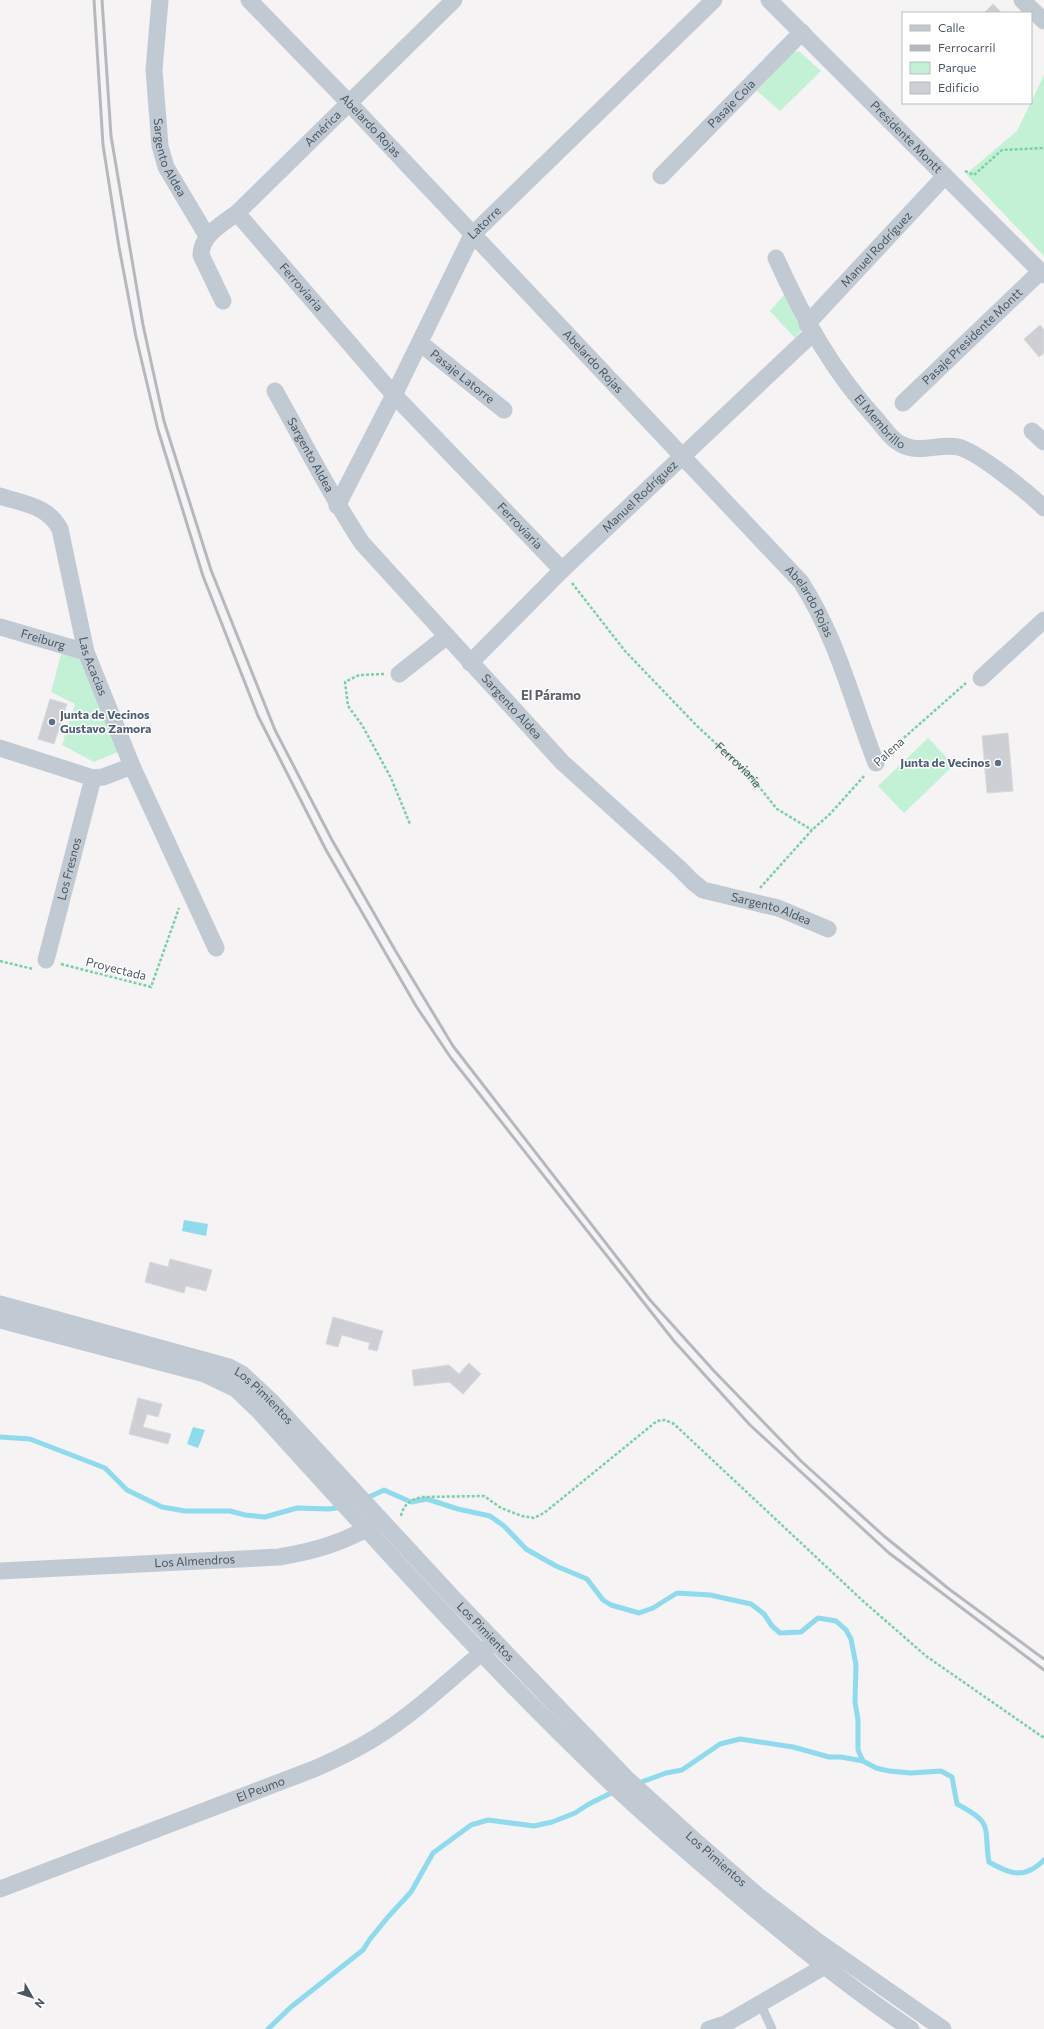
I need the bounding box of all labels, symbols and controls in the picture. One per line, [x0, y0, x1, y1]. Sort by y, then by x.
legend [902, 12, 1032, 104]
text: Calle [938, 20, 965, 34]
text: Ferrocarril [938, 40, 995, 54]
text: Parque [938, 60, 976, 74]
street label: Pasaje Coia [704, 76, 758, 130]
text: Edificio [938, 80, 979, 94]
street label: Abelardo Rojas [338, 91, 404, 160]
street label: Presidente Montt [868, 98, 946, 175]
street label: América [301, 107, 343, 149]
street label: Sargento Aldea [152, 117, 190, 199]
street label: Latorre [464, 203, 503, 242]
street label: Manuel Rodríguez [837, 208, 914, 289]
street label: Ferroviaria [277, 260, 326, 313]
street label: Pasaje Presidente Montt [919, 285, 1025, 387]
street label: Abelardo Rojas [561, 326, 627, 395]
street label: Pasaje Latorre [428, 346, 498, 406]
street label: El Membrillo [852, 391, 908, 451]
street label: Sargento Aldea [285, 415, 337, 494]
street label: Manuel Rodríguez [599, 457, 680, 534]
street label: Ferroviaria [495, 499, 546, 551]
street label: Abelardo Rojas [783, 562, 837, 639]
street label: Freiburg [20, 625, 68, 652]
street label: Las Acacias [77, 635, 111, 697]
street label: Sargento Aldea [479, 671, 545, 741]
district label: El Páramo [521, 687, 581, 703]
place label: Junta de Vecinos Gustavo Zamora [60, 707, 151, 735]
marker: Junta de Vecinos Gustavo Zamora [47, 717, 57, 727]
street label: Palena [870, 734, 907, 769]
street label: Ferroviaria [713, 739, 765, 790]
place label: Junta de Vecinos [900, 755, 990, 770]
marker: Junta de Vecinos [993, 758, 1003, 768]
street label: Los Fresnos [54, 836, 83, 902]
street label: Sargento Aldea [730, 889, 813, 927]
street label: Proyectada [85, 954, 148, 982]
street label: Los Pimientos [233, 1363, 297, 1427]
street label: Los Almendros [154, 1551, 235, 1569]
street label: Los Pimientos [455, 1599, 518, 1664]
street label: El Peumo [234, 1773, 286, 1804]
street label: Los Pimientos [683, 1828, 750, 1889]
north arrow [12, 1977, 52, 2017]
text: N [33, 1996, 48, 2011]

